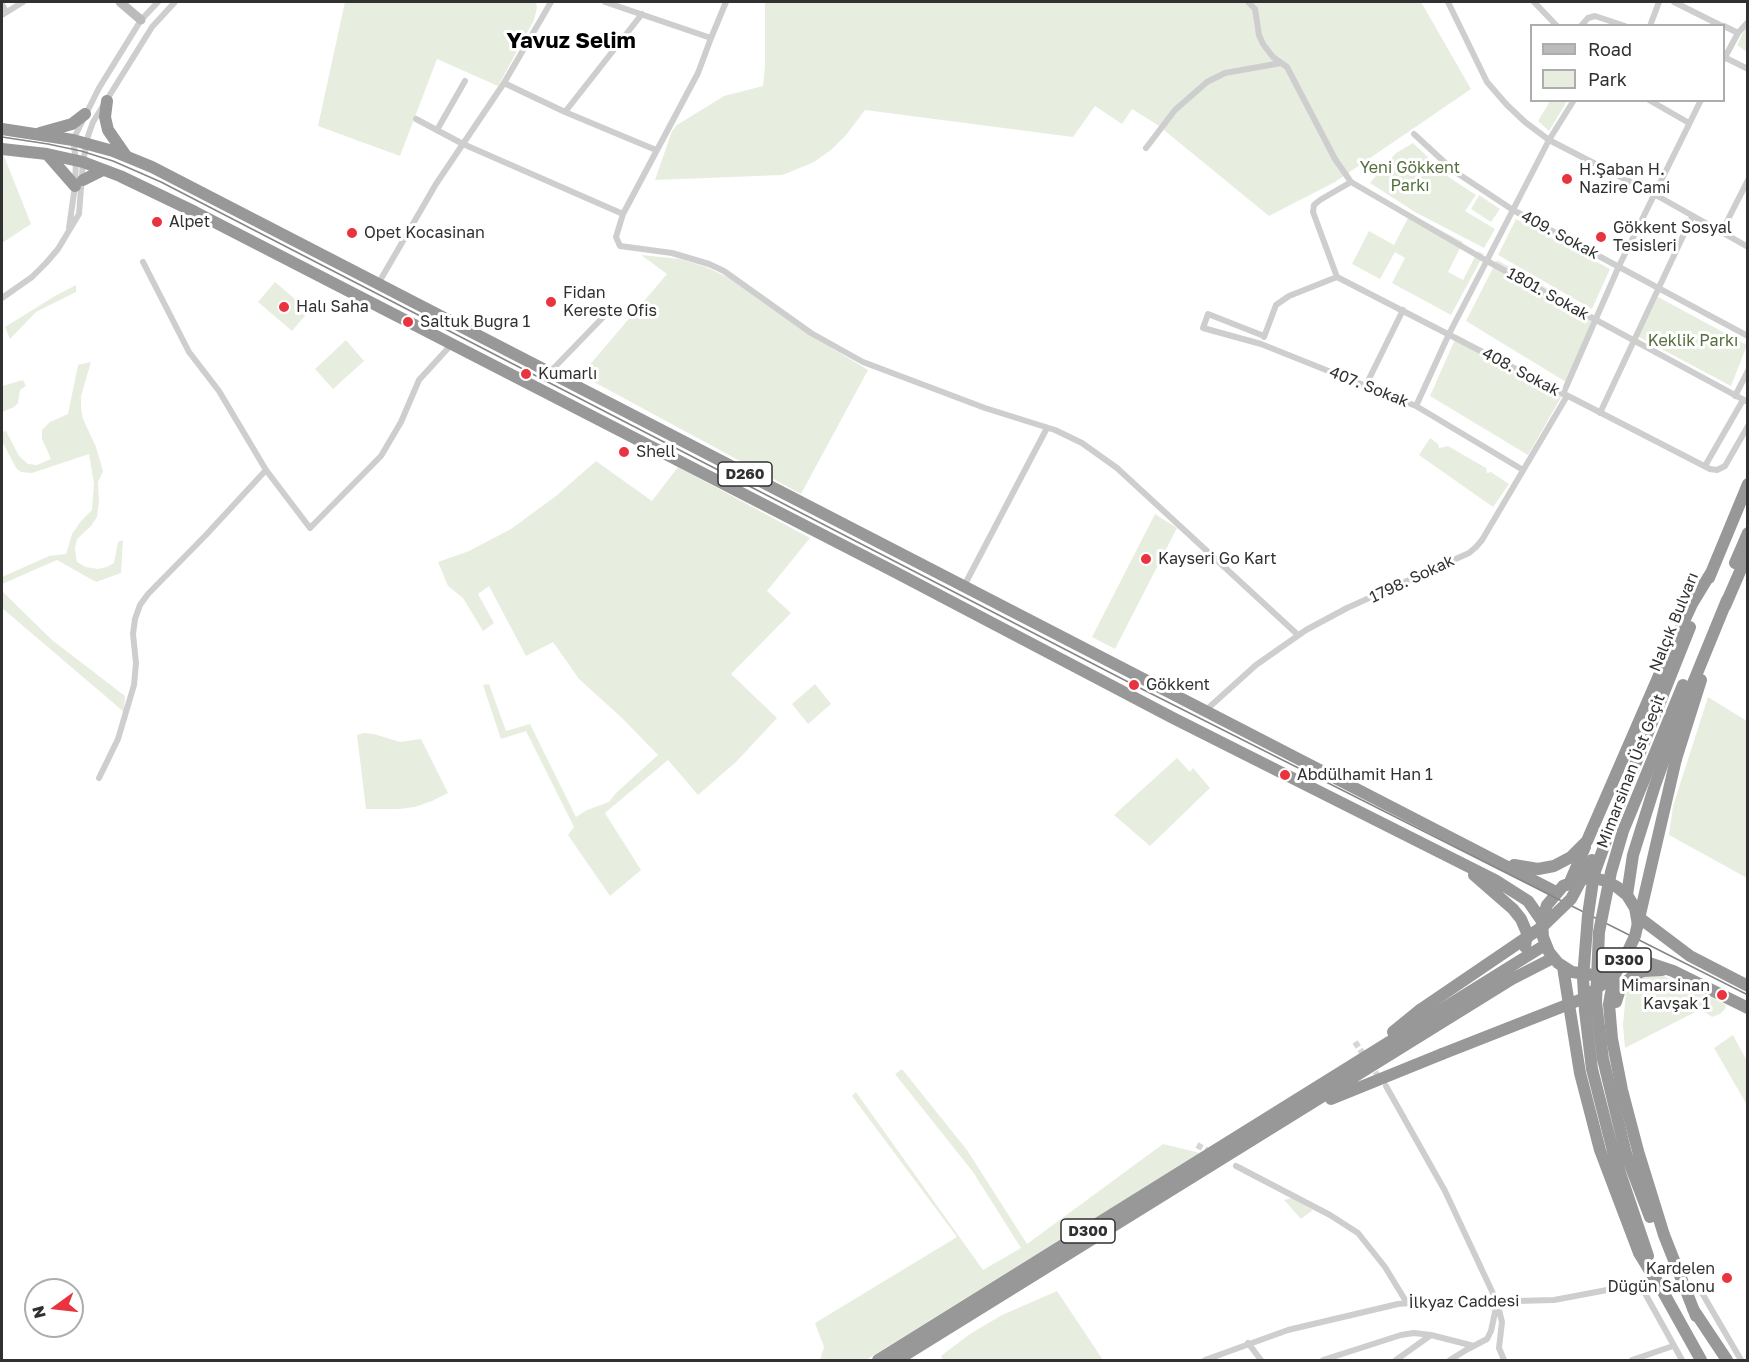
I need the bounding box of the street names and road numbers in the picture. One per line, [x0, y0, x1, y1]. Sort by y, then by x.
street label: 409. Sokak [1518, 207, 1602, 263]
street label: 1801. Sokak [1504, 264, 1592, 324]
street label: 408. Sokak [1479, 344, 1563, 400]
street label: 407. Sokak [1327, 362, 1411, 412]
road number: D260 [718, 462, 772, 486]
street label: 1798. Sokak [1367, 551, 1457, 607]
street label: Nalçık Bulvarı [1645, 570, 1703, 674]
street label: Mimarsinan Üst Geçit [1593, 691, 1669, 851]
road number: D300 [1597, 948, 1651, 972]
road number: D300 [1061, 1219, 1115, 1243]
street label: İlkyaz Caddesi [1409, 1291, 1519, 1313]

